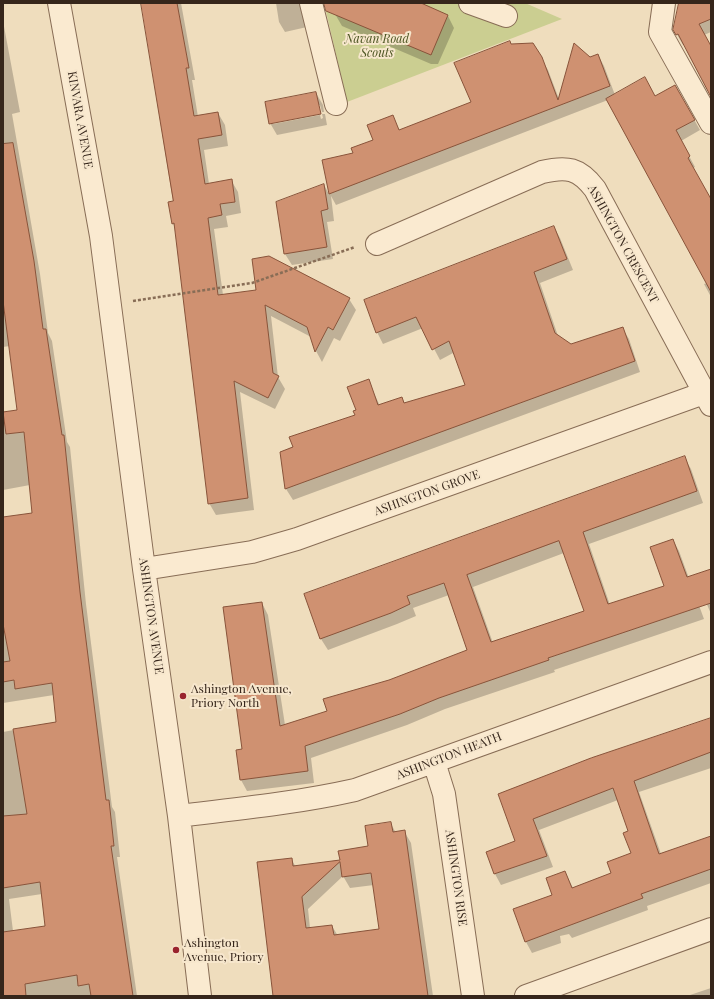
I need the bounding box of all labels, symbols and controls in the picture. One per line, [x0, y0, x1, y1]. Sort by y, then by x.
park label: Navan Road Scouts [345, 32, 409, 60]
street label: KINVARA AVENUE [64, 70, 96, 170]
street label: ASHINGTON CRESCENT [584, 182, 662, 306]
street label: ASHINGTON GROVE [372, 467, 482, 519]
street label: ASHINGTON AVENUE [136, 557, 166, 675]
place label: Ashington Avenue, Priory North [191, 682, 292, 710]
marker: Ashington Avenue, Priory North [178, 691, 188, 701]
street label: ASHINGTON HEATH [394, 729, 504, 783]
street label: ASHINGTON RISE [442, 829, 470, 927]
place label: Ashington Avenue, Priory [184, 936, 264, 964]
marker: Ashington Avenue, Priory [171, 945, 181, 955]

